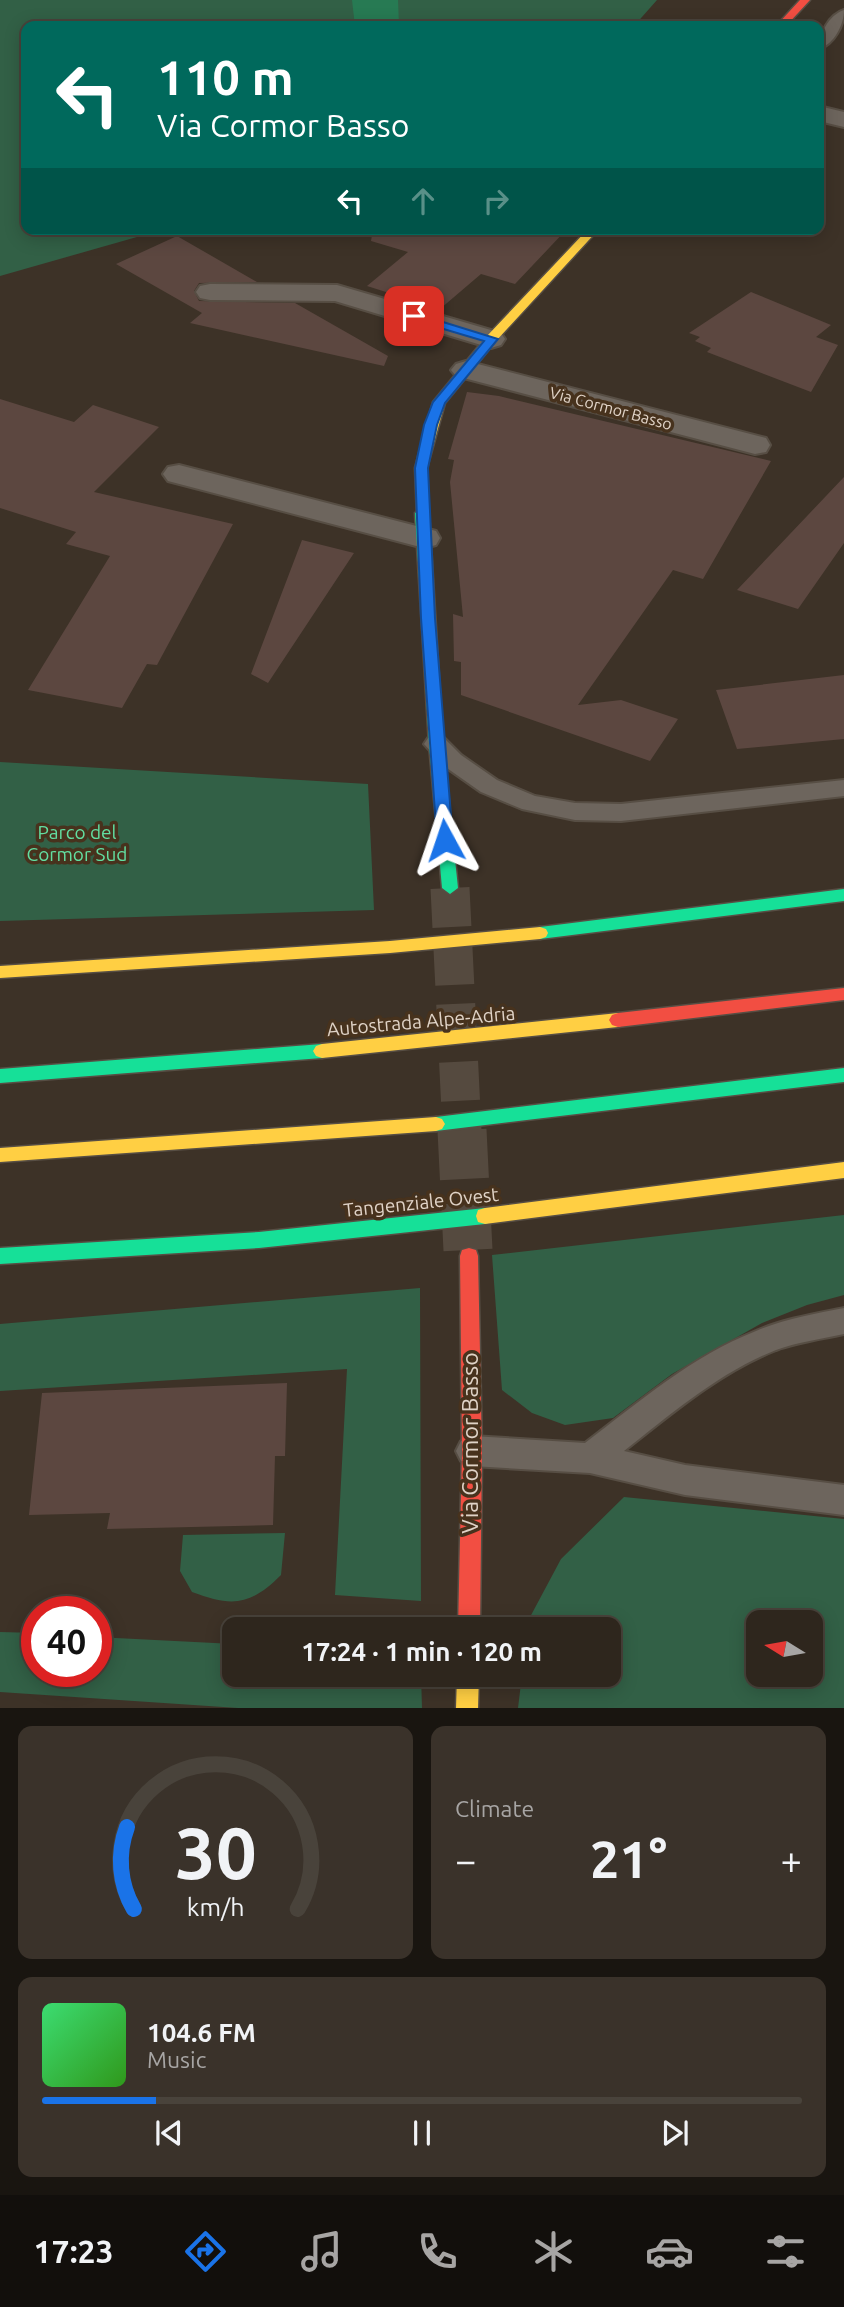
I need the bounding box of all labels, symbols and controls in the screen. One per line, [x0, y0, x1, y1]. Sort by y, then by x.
icon: left [42, 49, 133, 140]
text: 110 m [157, 49, 294, 104]
text: Via Cormor Basso [157, 107, 409, 143]
icon: left [331, 182, 369, 220]
icon: ahead [404, 182, 442, 220]
icon: right [477, 182, 515, 220]
pin [384, 286, 444, 346]
icon: arrive [395, 297, 433, 335]
street label: Via Cormor Basso [548, 383, 674, 433]
position arrow [408, 803, 482, 877]
park label: Parco del Cormor Sud [27, 821, 127, 865]
street label: Autostrada Alpe-Adria [326, 1002, 516, 1040]
street label: Tangenziale Ovest [342, 1183, 500, 1221]
street label: Via Cormor Basso [457, 1352, 482, 1534]
speed limit sign: 40 [21, 1596, 112, 1687]
north arrow [746, 1610, 822, 1687]
map controls [746, 1610, 823, 1687]
text: 17:24 · 1 min · 120 m [301, 1637, 542, 1666]
text: Climate [455, 1796, 534, 1821]
text: 30 [174, 1811, 257, 1893]
text: 21° [590, 1830, 667, 1888]
text: − [455, 1839, 476, 1881]
text: + [781, 1839, 802, 1881]
text: km/h [187, 1892, 244, 1920]
text: 104.6 FM [147, 2018, 256, 2047]
text: Music [147, 2047, 206, 2072]
icon: previous [150, 2114, 188, 2152]
icon: pause [403, 2114, 441, 2152]
icon: next [656, 2114, 694, 2152]
icon: directions [181, 2227, 230, 2276]
icon: music [297, 2227, 346, 2276]
icon: phone [413, 2227, 462, 2276]
icon: climate [529, 2227, 578, 2276]
icon: car [645, 2227, 694, 2276]
icon: filters [761, 2227, 810, 2276]
text: 17:23 [34, 2233, 114, 2269]

